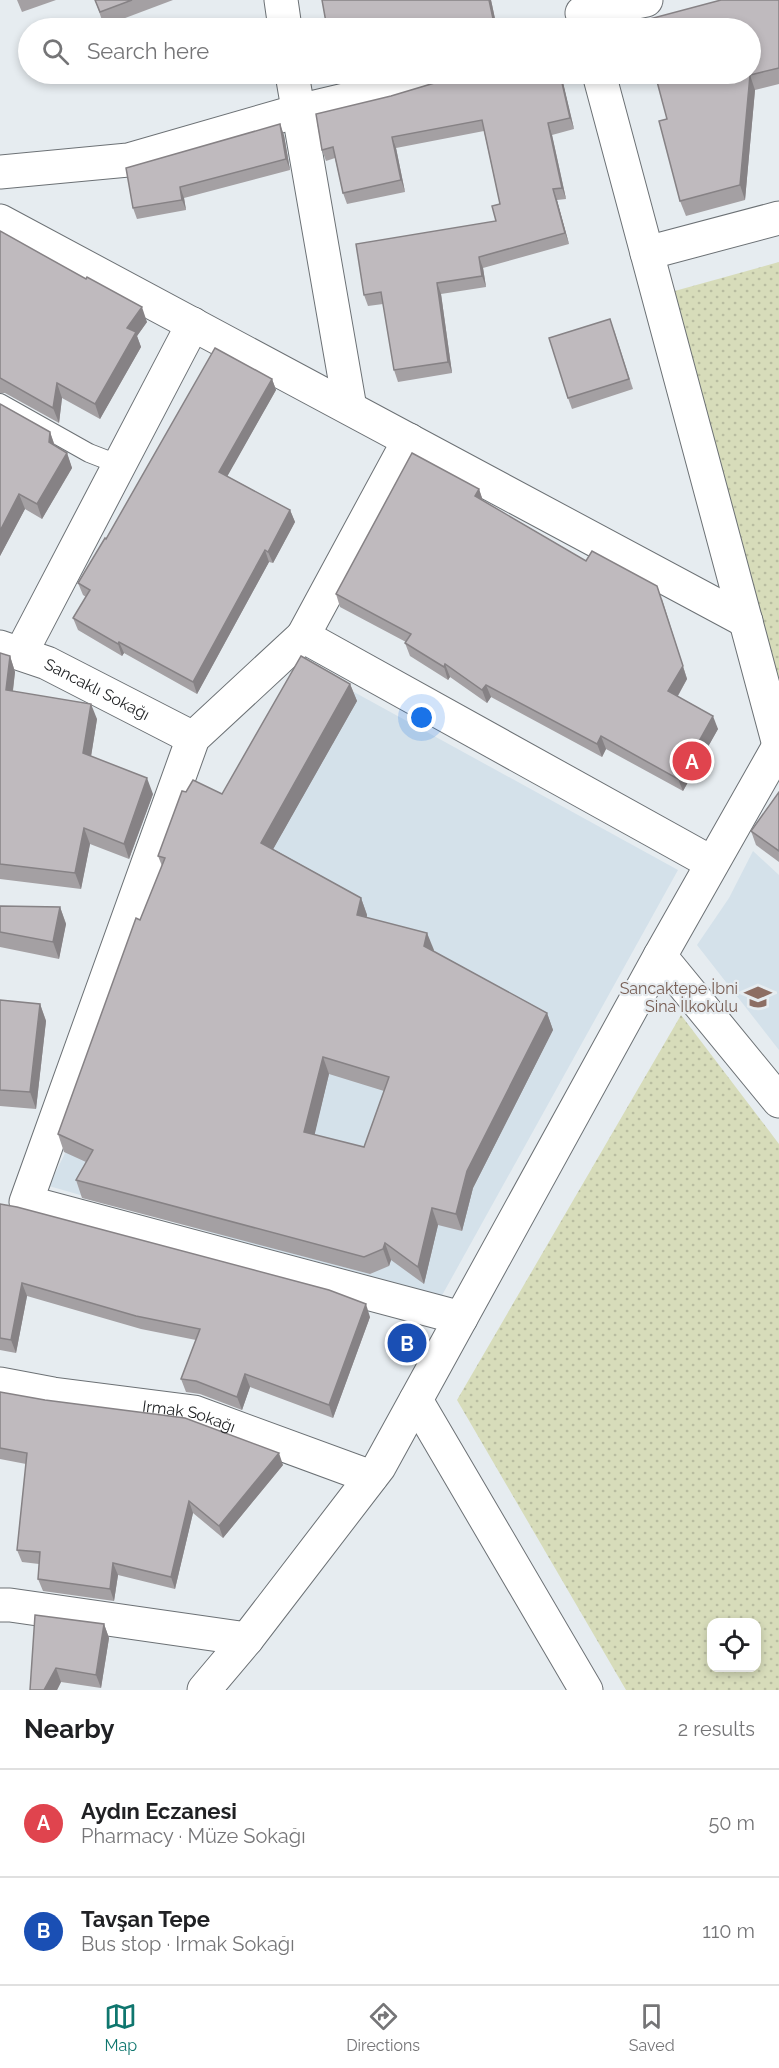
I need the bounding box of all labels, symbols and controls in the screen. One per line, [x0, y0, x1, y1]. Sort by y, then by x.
search box [18, 18, 761, 84]
icon: search [39, 35, 72, 68]
text: Search here [87, 38, 209, 64]
street label: Sancaklı Sokağı [41, 654, 153, 724]
your location [407, 703, 436, 732]
pin: A [672, 738, 712, 783]
place label: Sancaktepe İbni Sina İlkokulu [620, 978, 738, 1016]
school or university icon: Sancaktepe İbni Sina İlkokulu [743, 982, 773, 1012]
pin: B [388, 1320, 426, 1366]
street label: Irmak Sokağı [141, 1396, 238, 1436]
map controls [707, 1618, 761, 1672]
button: locate [707, 1618, 761, 1672]
text: Nearby [24, 1714, 114, 1744]
text: 2 results [678, 1717, 755, 1741]
text: Aydın Eczanesi [81, 1798, 237, 1824]
text: A [37, 1811, 50, 1835]
text: 50 m [708, 1811, 755, 1835]
text: Pharmacy · Müze Sokağı [81, 1824, 306, 1848]
text: Tavşan Tepe [81, 1906, 210, 1932]
text: B [37, 1919, 50, 1943]
text: 110 m [702, 1919, 755, 1943]
text: Bus stop · Irmak Sokağı [81, 1932, 295, 1956]
tab: Map [104, 2000, 137, 2055]
tab: Directions [346, 2000, 420, 2055]
tab: Saved [629, 2000, 675, 2055]

